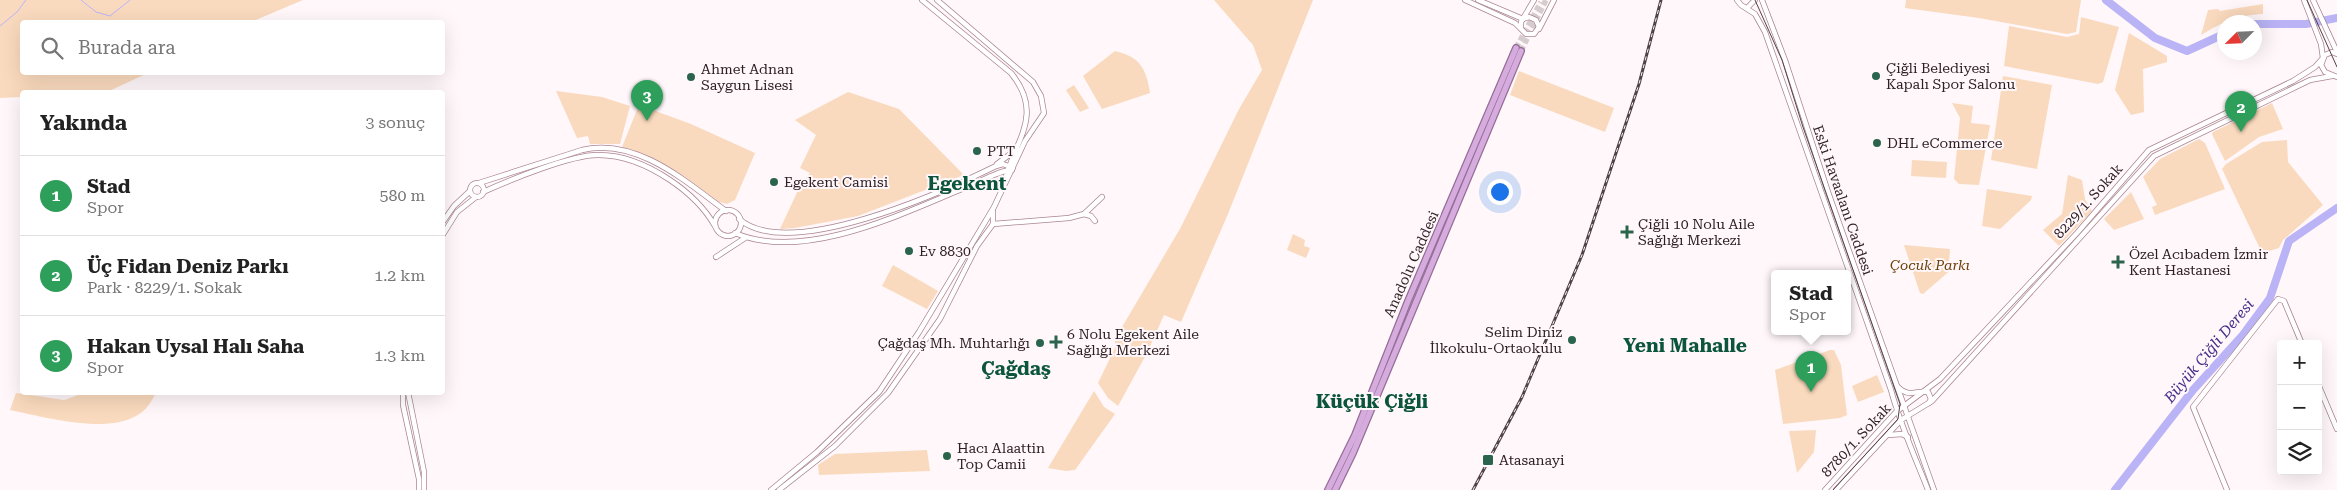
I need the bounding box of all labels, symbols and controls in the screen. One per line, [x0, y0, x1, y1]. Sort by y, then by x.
north arrow [2217, 15, 2262, 60]
search box [20, 20, 445, 75]
icon: search [38, 34, 66, 62]
text: Burada ara [78, 36, 176, 59]
place label: Çiğli Belediyesi Kapalı Spor Salonu [1886, 60, 2015, 92]
place label: Ahmet Adnan Saygun Lisesi [701, 61, 794, 93]
marker: Çiğli Belediyesi Kapalı Spor Salonu [1870, 70, 1882, 82]
marker: Ahmet Adnan Saygun Lisesi [685, 71, 697, 83]
pin: 3 [631, 80, 663, 121]
pin: 2 [2225, 91, 2257, 132]
text: Yakında [40, 111, 127, 135]
text: 3 sonuç [366, 113, 425, 132]
street label: Eski Havaalanı Caddesi [1810, 123, 1876, 278]
place label: DHL eCommerce [1887, 135, 2003, 151]
marker: DHL eCommerce [1871, 137, 1883, 149]
place label: PTT [987, 143, 1015, 159]
marker: PTT [971, 145, 983, 157]
street label: 8229/1. Sokak [2050, 160, 2126, 242]
district label: Egekent [928, 172, 1007, 195]
place label: Egekent Camisi [784, 174, 889, 190]
text: Stad [87, 175, 131, 198]
marker: Egekent Camisi [768, 176, 780, 188]
your location [1487, 179, 1513, 205]
text: 1 [52, 186, 60, 205]
text: 580 m [379, 186, 425, 205]
text: Spor [87, 198, 124, 217]
street label: Anadolu Caddesi [1380, 208, 1442, 320]
place label: Çiğli 10 Nolu Aile Sağlığı Merkezi [1638, 216, 1755, 248]
marker: Çiğli 10 Nolu Aile Sağlığı Merkezi [1620, 225, 1634, 239]
place label: Ev 8830 [919, 243, 971, 259]
marker: Ev 8830 [903, 245, 915, 257]
place label: Özel Acıbadem İzmir Kent Hastanesi [2129, 246, 2269, 278]
text: Üç Fidan Deniz Parkı [87, 255, 288, 278]
marker: Özel Acıbadem İzmir Kent Hastanesi [2111, 255, 2125, 269]
park label: Çocuk Parkı [1890, 257, 1970, 273]
text: 2 [52, 266, 60, 285]
text: 1.2 km [374, 266, 425, 285]
popup [1771, 270, 1851, 335]
text: Park · 8229/1. Sokak [87, 278, 243, 297]
text: Stad [1789, 282, 1833, 305]
water label: Büyük Çiğli Deresi [2160, 295, 2258, 407]
text: Spor [1789, 305, 1826, 324]
place label: Selim Diniz İlkokulu-Ortaokulu [1430, 324, 1562, 356]
place label: 6 Nolu Egekent Aile Sağlığı Merkezi [1067, 326, 1199, 358]
marker: Selim Diniz İlkokulu-Ortaokulu [1566, 334, 1578, 346]
district label: Yeni Mahalle [1623, 334, 1747, 357]
text: Hakan Uysal Halı Saha [87, 335, 304, 358]
place label: Çağdaş Mh. Muhtarlığı [878, 335, 1031, 351]
marker: 6 Nolu Egekent Aile Sağlığı Merkezi [1049, 335, 1063, 349]
marker: Çağdaş Mh. Muhtarlığı [1034, 337, 1046, 349]
map controls [2277, 340, 2322, 475]
button: + [2277, 340, 2322, 385]
text: 3 [52, 346, 60, 365]
text: 1.3 km [374, 346, 425, 365]
pin: 1 [1795, 351, 1827, 392]
district label: Çağdaş [981, 357, 1051, 380]
text: Spor [87, 358, 124, 377]
button: − [2277, 385, 2322, 430]
district label: Küçük Çiğli [1316, 390, 1428, 413]
street label: 8780/1. Sokak [1818, 400, 1894, 480]
button: layers [2277, 430, 2322, 475]
place label: Hacı Alaattin Top Camii [957, 440, 1045, 472]
marker: Hacı Alaattin Top Camii [941, 450, 953, 462]
place label: Atasanayi [1499, 452, 1565, 468]
marker: Atasanayi [1481, 453, 1495, 467]

